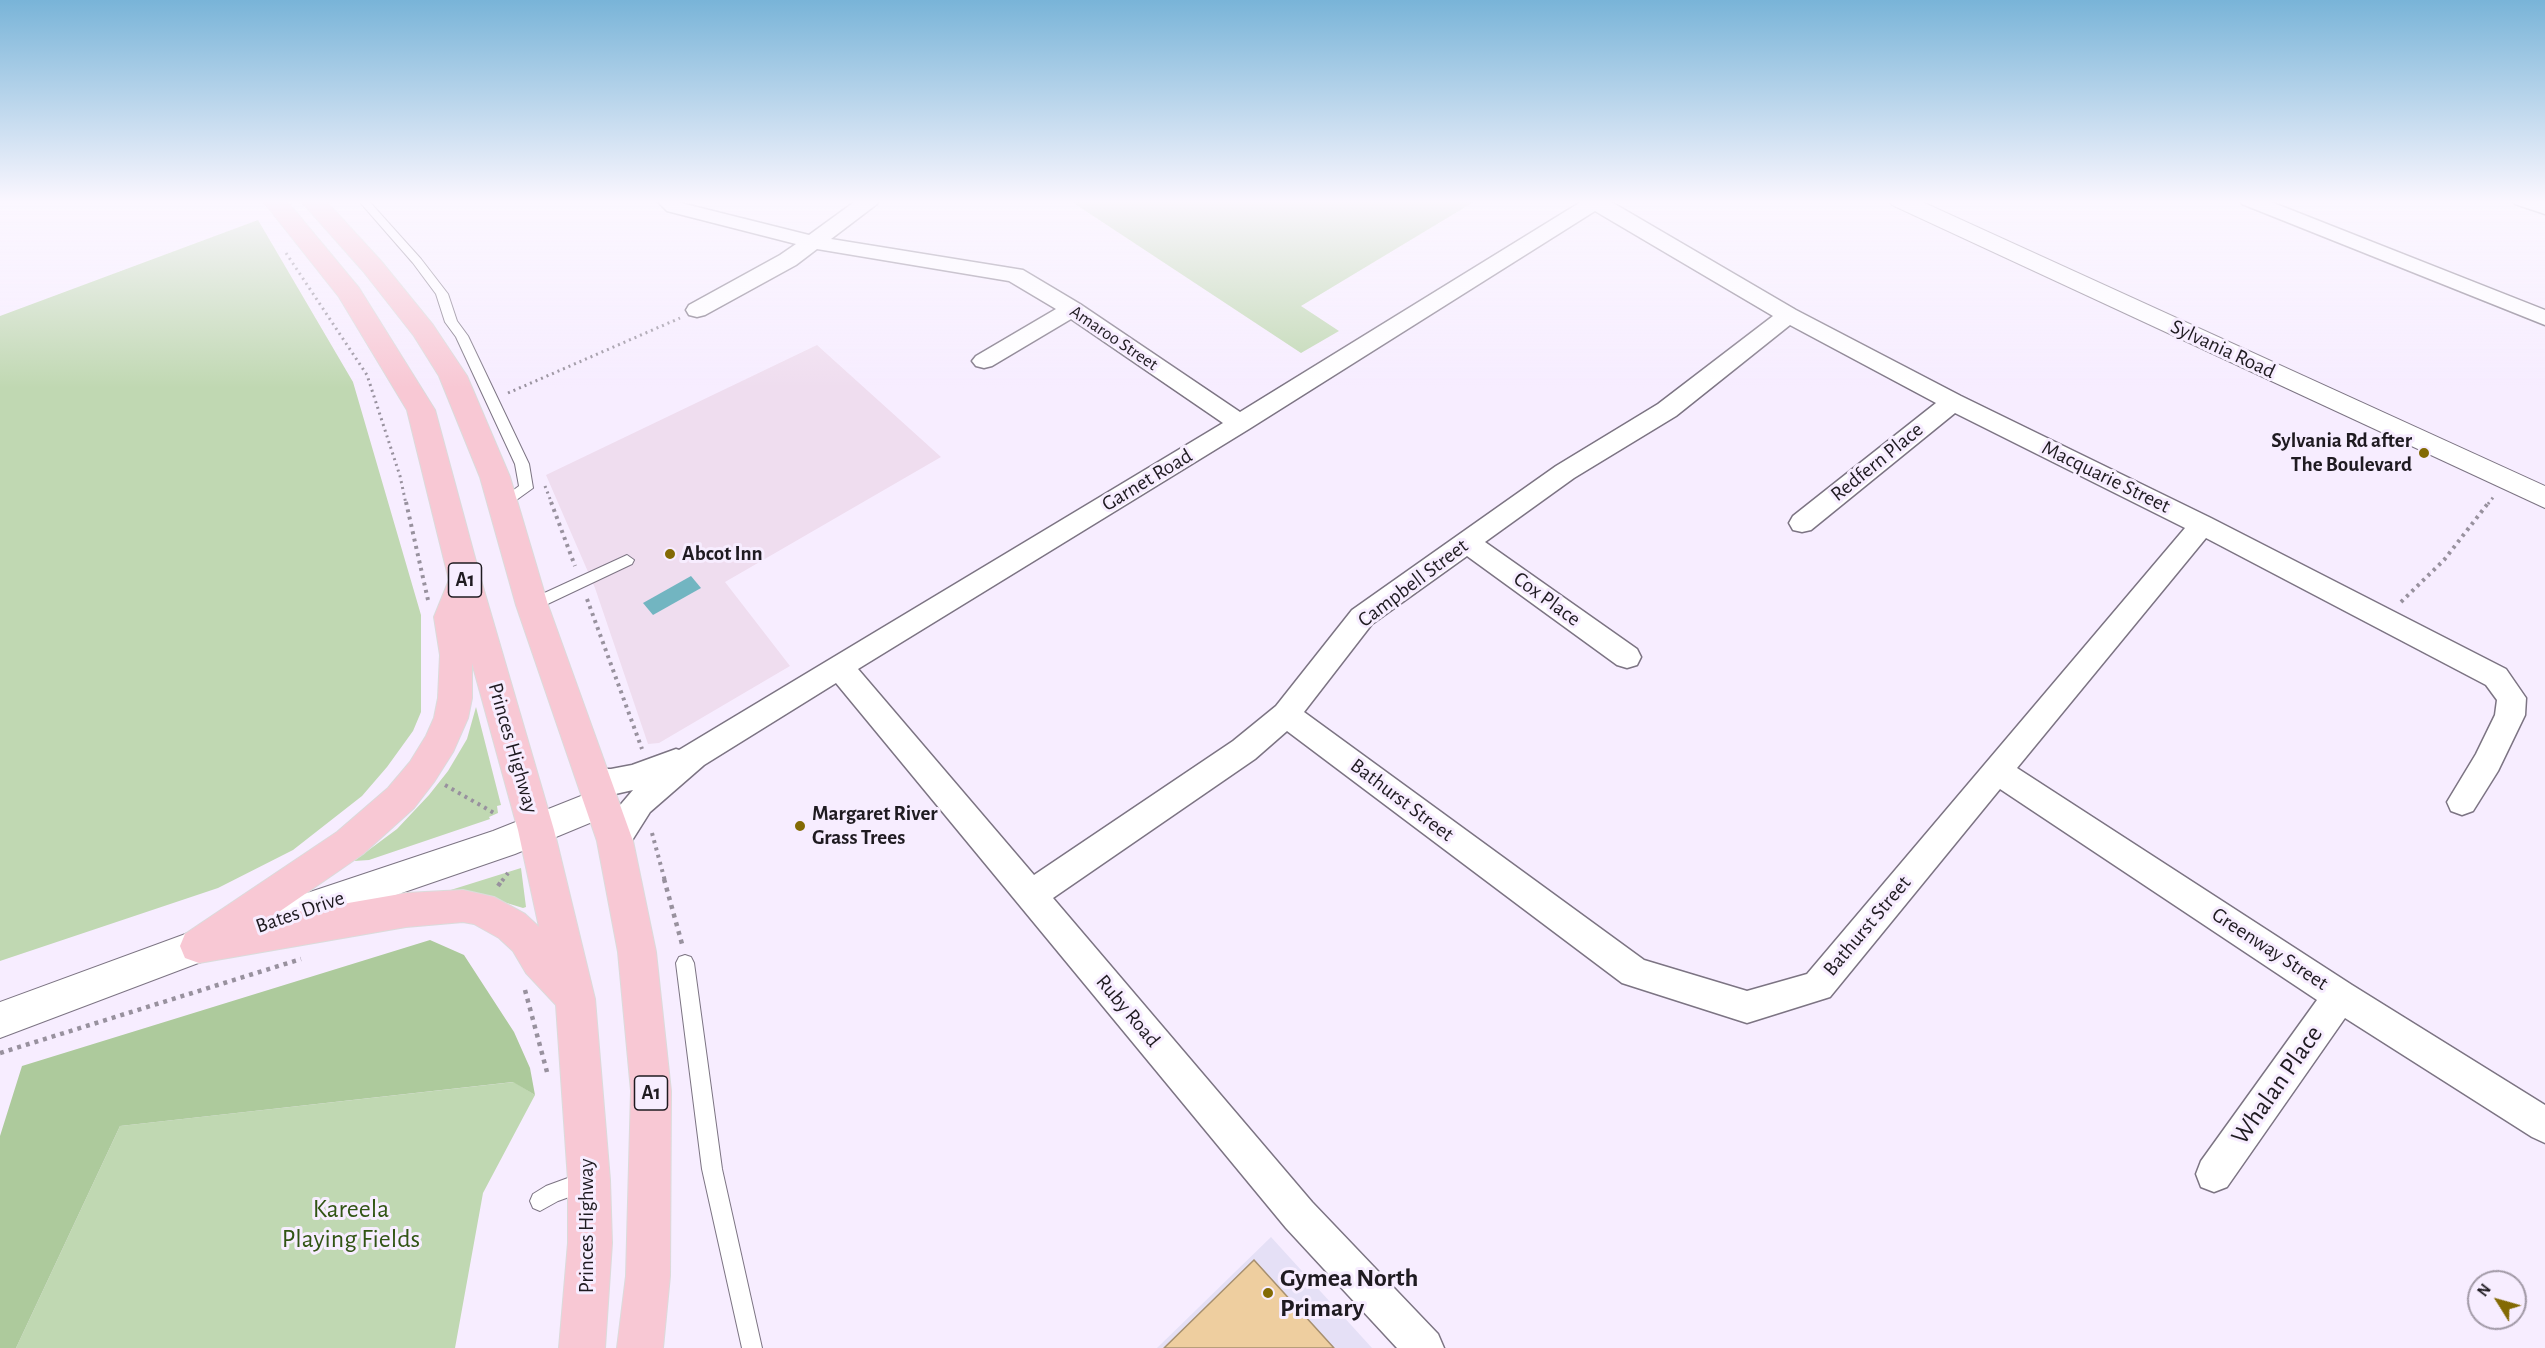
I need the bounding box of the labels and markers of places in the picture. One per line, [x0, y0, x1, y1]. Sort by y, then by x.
place label: Sylvania Rd after The Boulevard [2271, 428, 2412, 478]
marker: Sylvania Rd after The Boulevard [2417, 446, 2431, 460]
place label: Abcot Inn [682, 541, 763, 567]
marker: Abcot Inn [663, 547, 677, 561]
place label: Margaret River Grass Trees [812, 801, 938, 851]
marker: Margaret River Grass Trees [793, 819, 807, 833]
place label: Gymea North Primary [1280, 1262, 1418, 1324]
marker: Gymea North Primary [1261, 1286, 1275, 1300]

